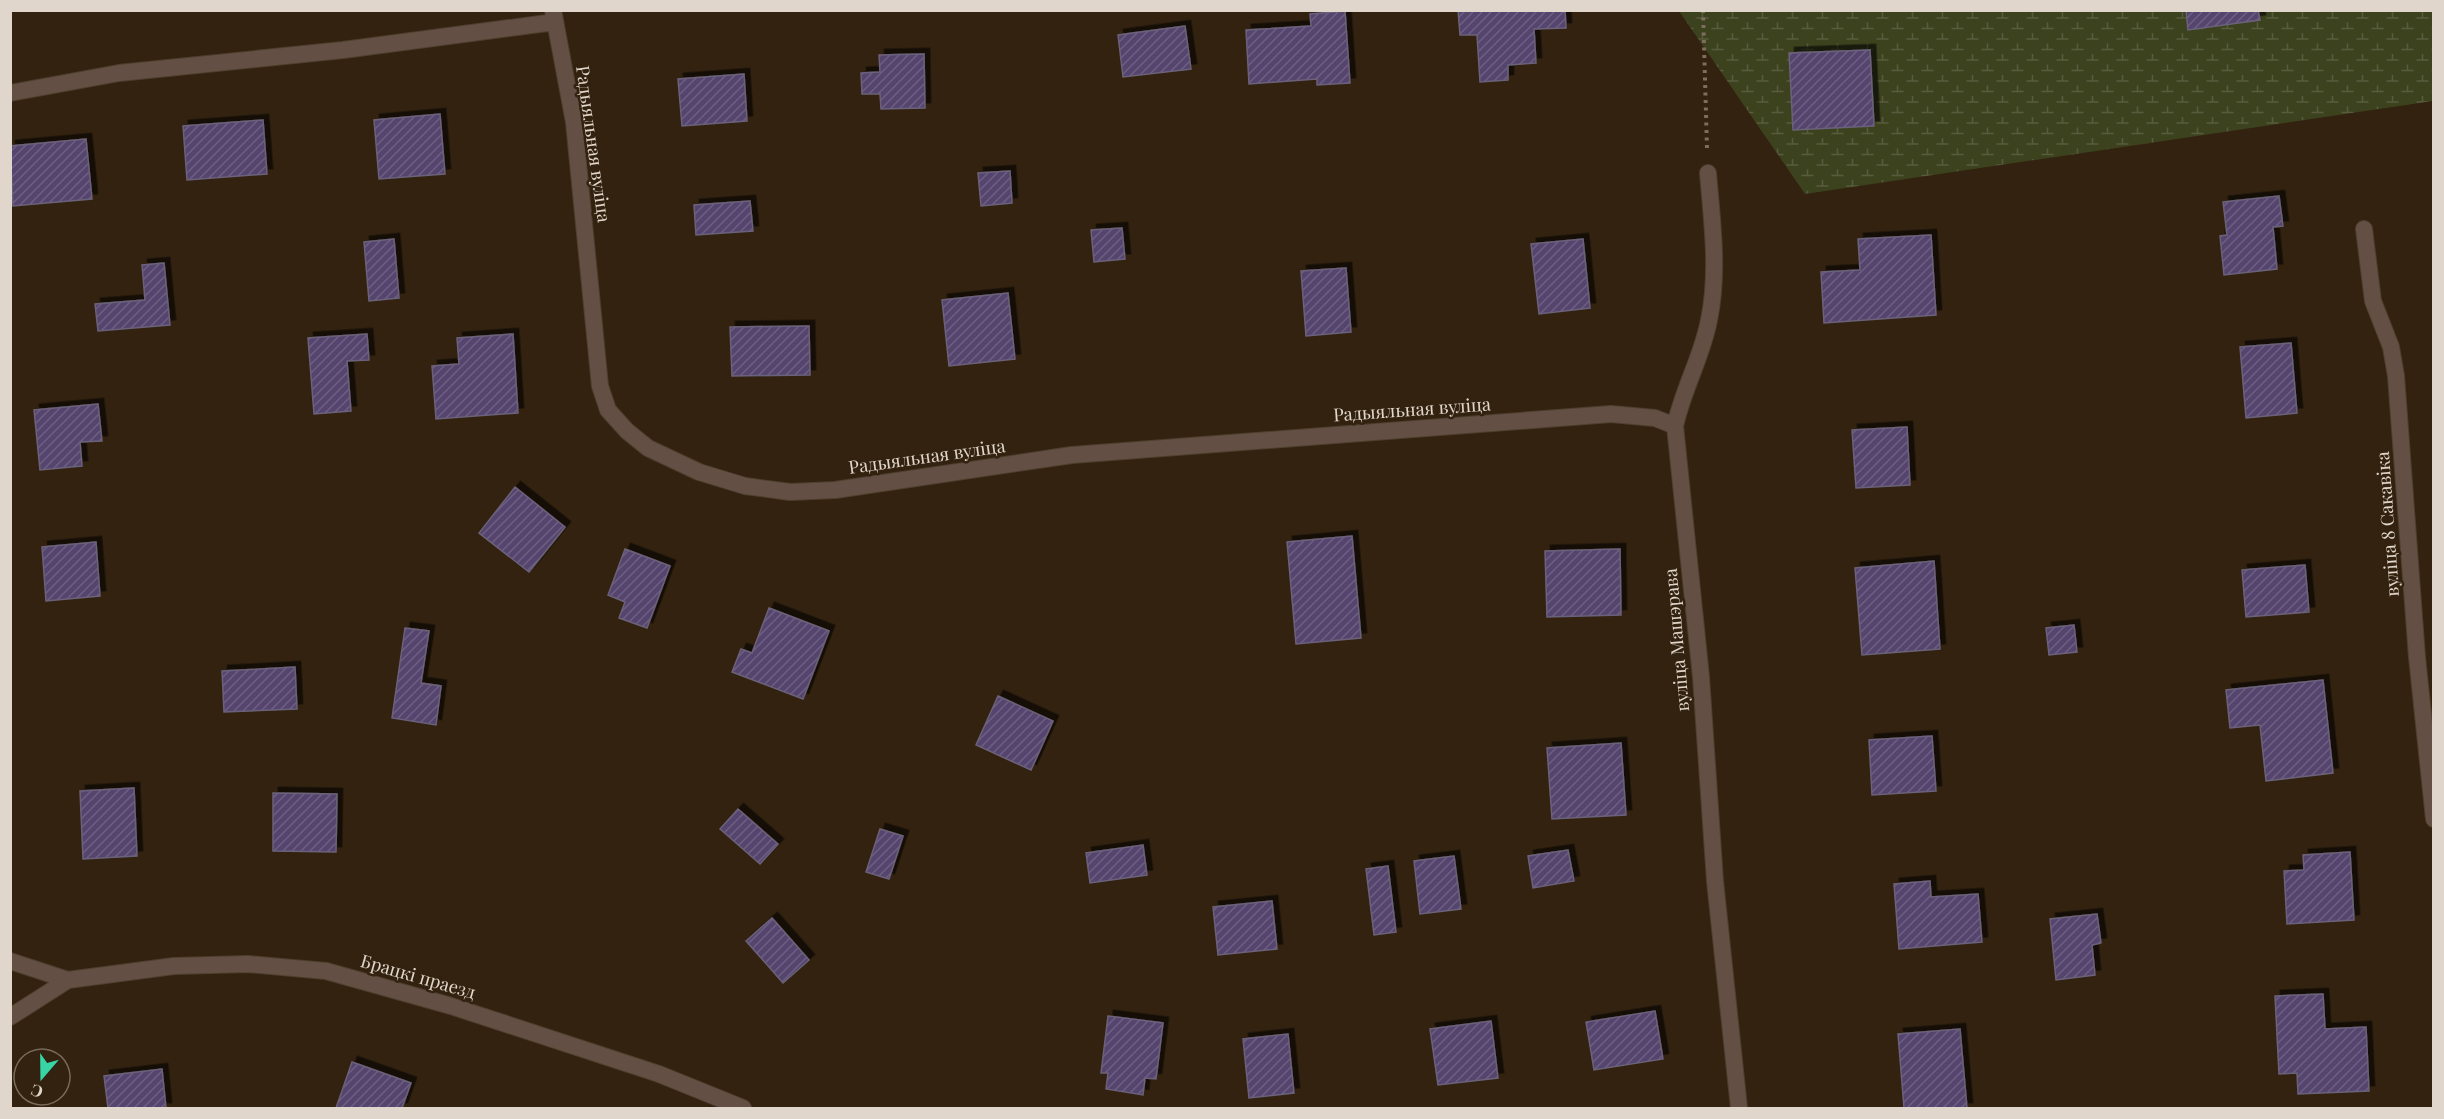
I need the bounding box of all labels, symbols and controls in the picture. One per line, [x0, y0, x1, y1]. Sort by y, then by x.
street label: Радыяльная вуліца [571, 64, 617, 224]
street label: Радыяльная вуліца [1332, 392, 1492, 426]
street label: Радыяльная вуліца [847, 433, 1007, 479]
street label: вуліца 8 Сакавіка [2370, 451, 2404, 597]
street label: вуліца Машэрава [1658, 567, 1694, 713]
street label: Брацкі праезд [358, 948, 479, 1004]
north arrow [12, 1047, 72, 1107]
text: С [28, 1080, 46, 1103]

